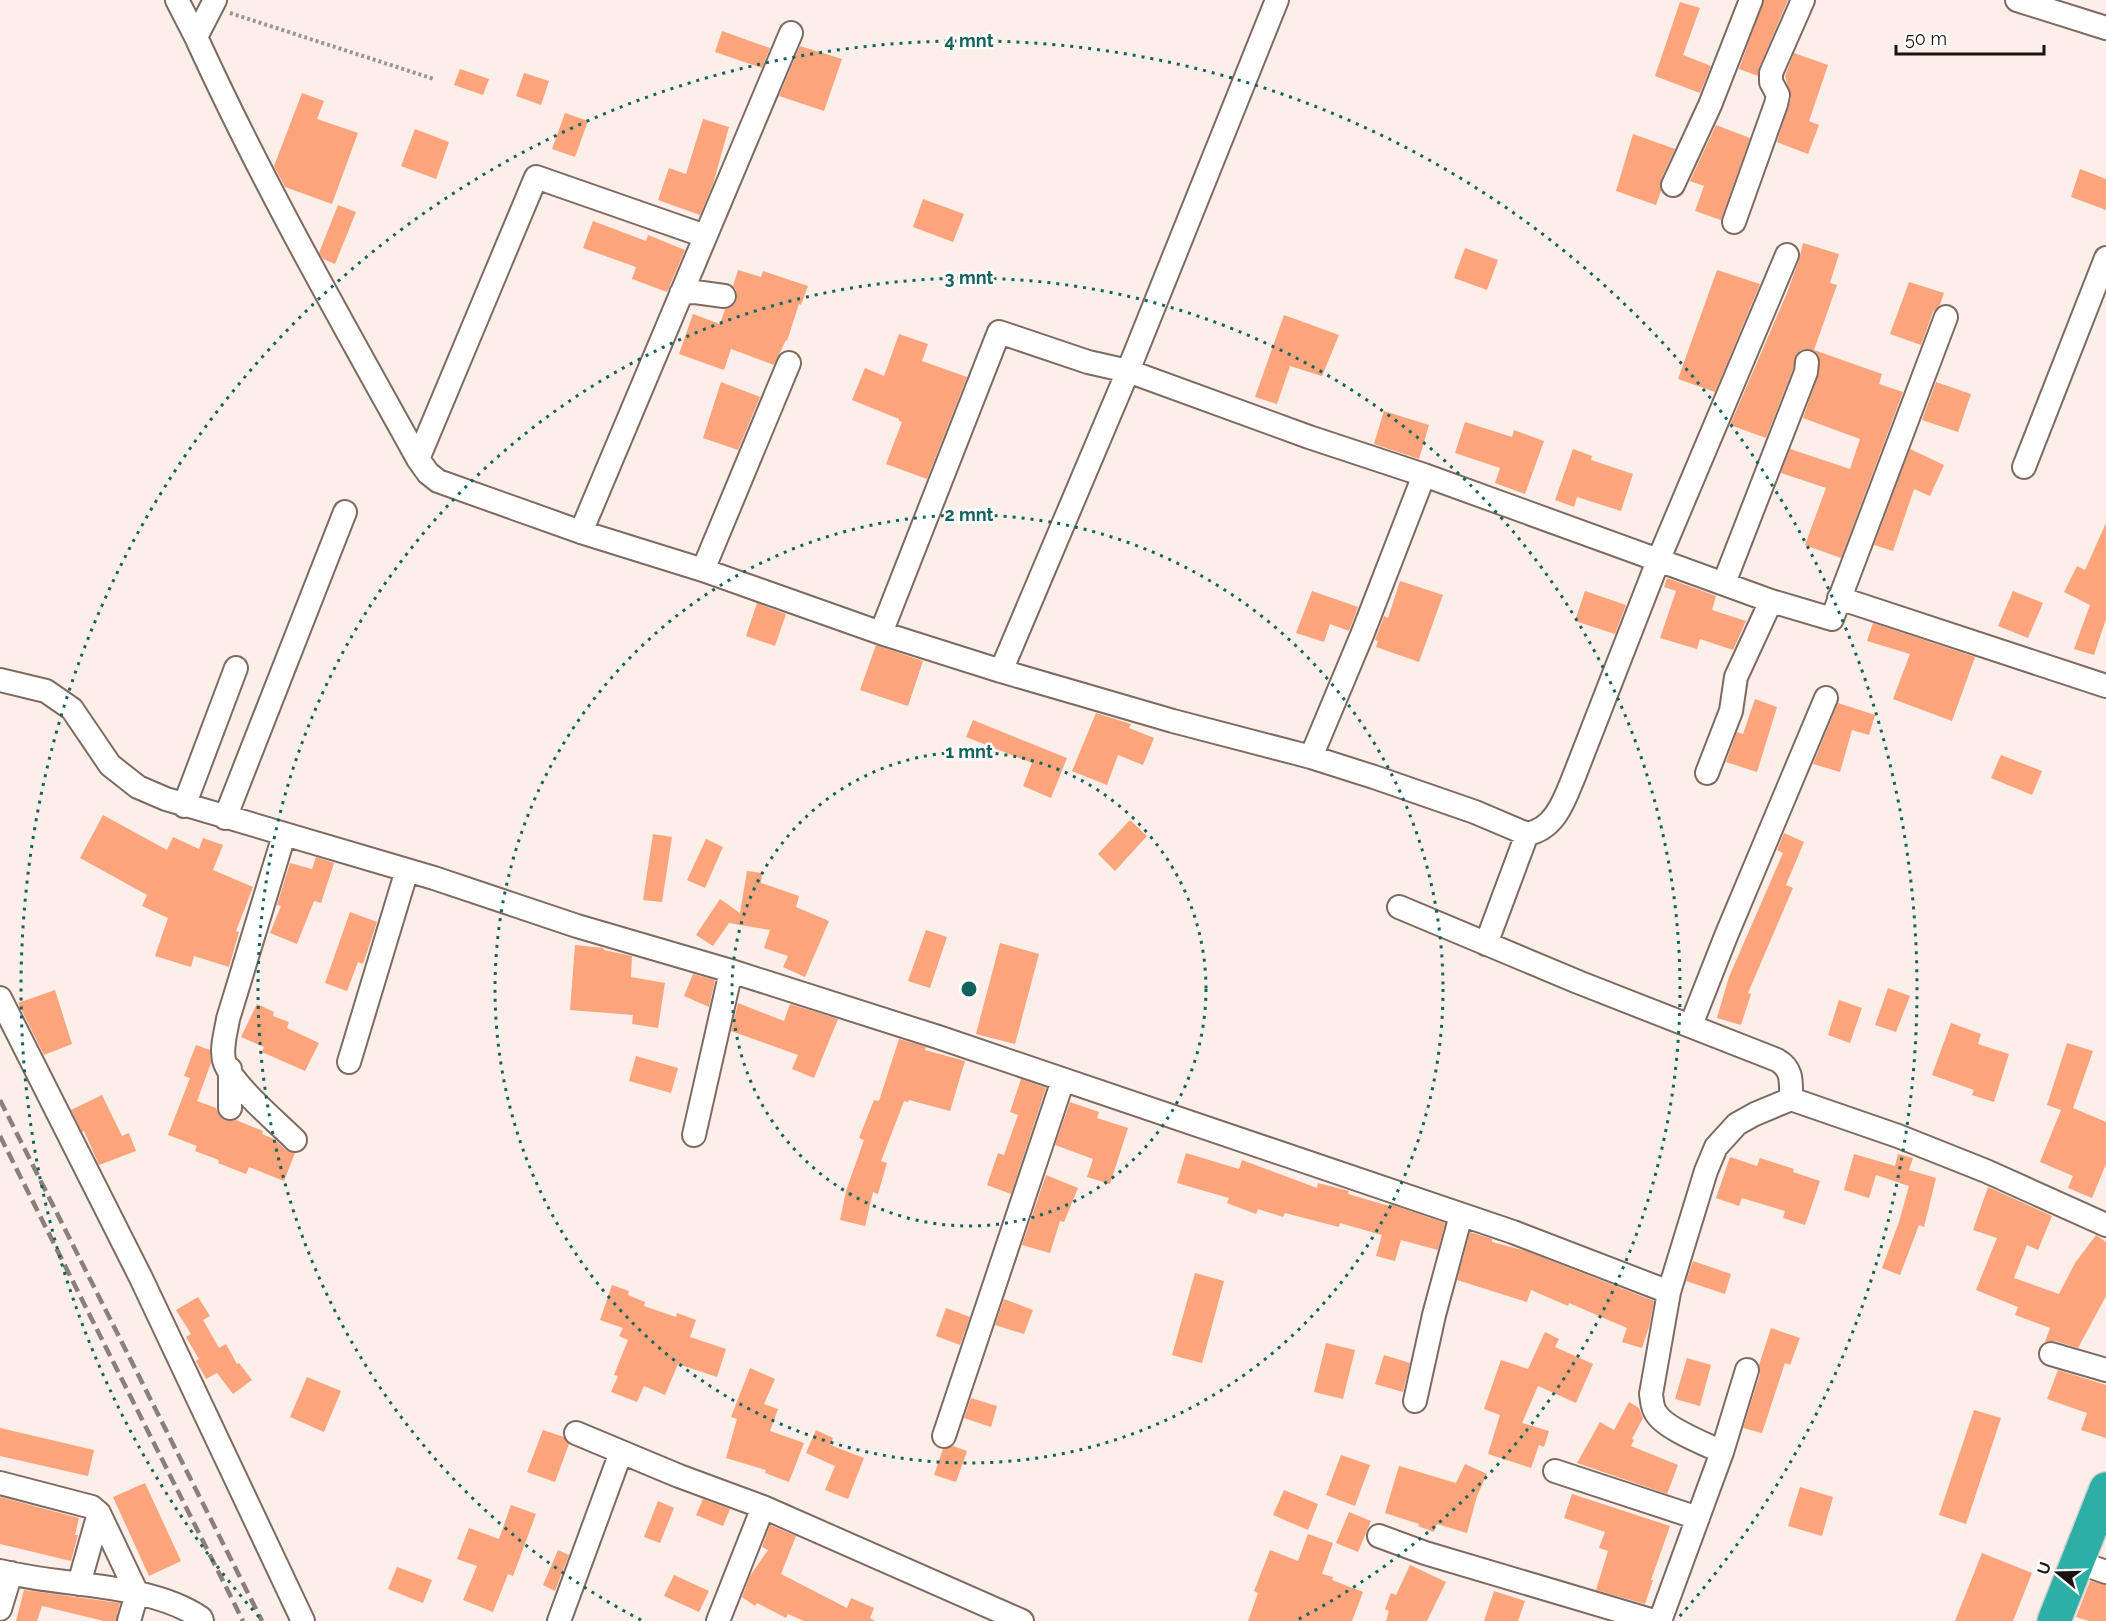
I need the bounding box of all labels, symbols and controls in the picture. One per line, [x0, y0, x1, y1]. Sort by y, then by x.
scale bar [1896, 18, 2044, 56]
text: 50 m [1905, 28, 1947, 49]
text: 4 mnt [944, 30, 994, 51]
text: 3 mnt [945, 267, 994, 288]
text: 2 mnt [945, 504, 994, 525]
text: 1 mnt [945, 741, 993, 762]
centre of rings [959, 979, 979, 999]
north arrow [2028, 1543, 2088, 1603]
text: U [2033, 1560, 2055, 1577]

